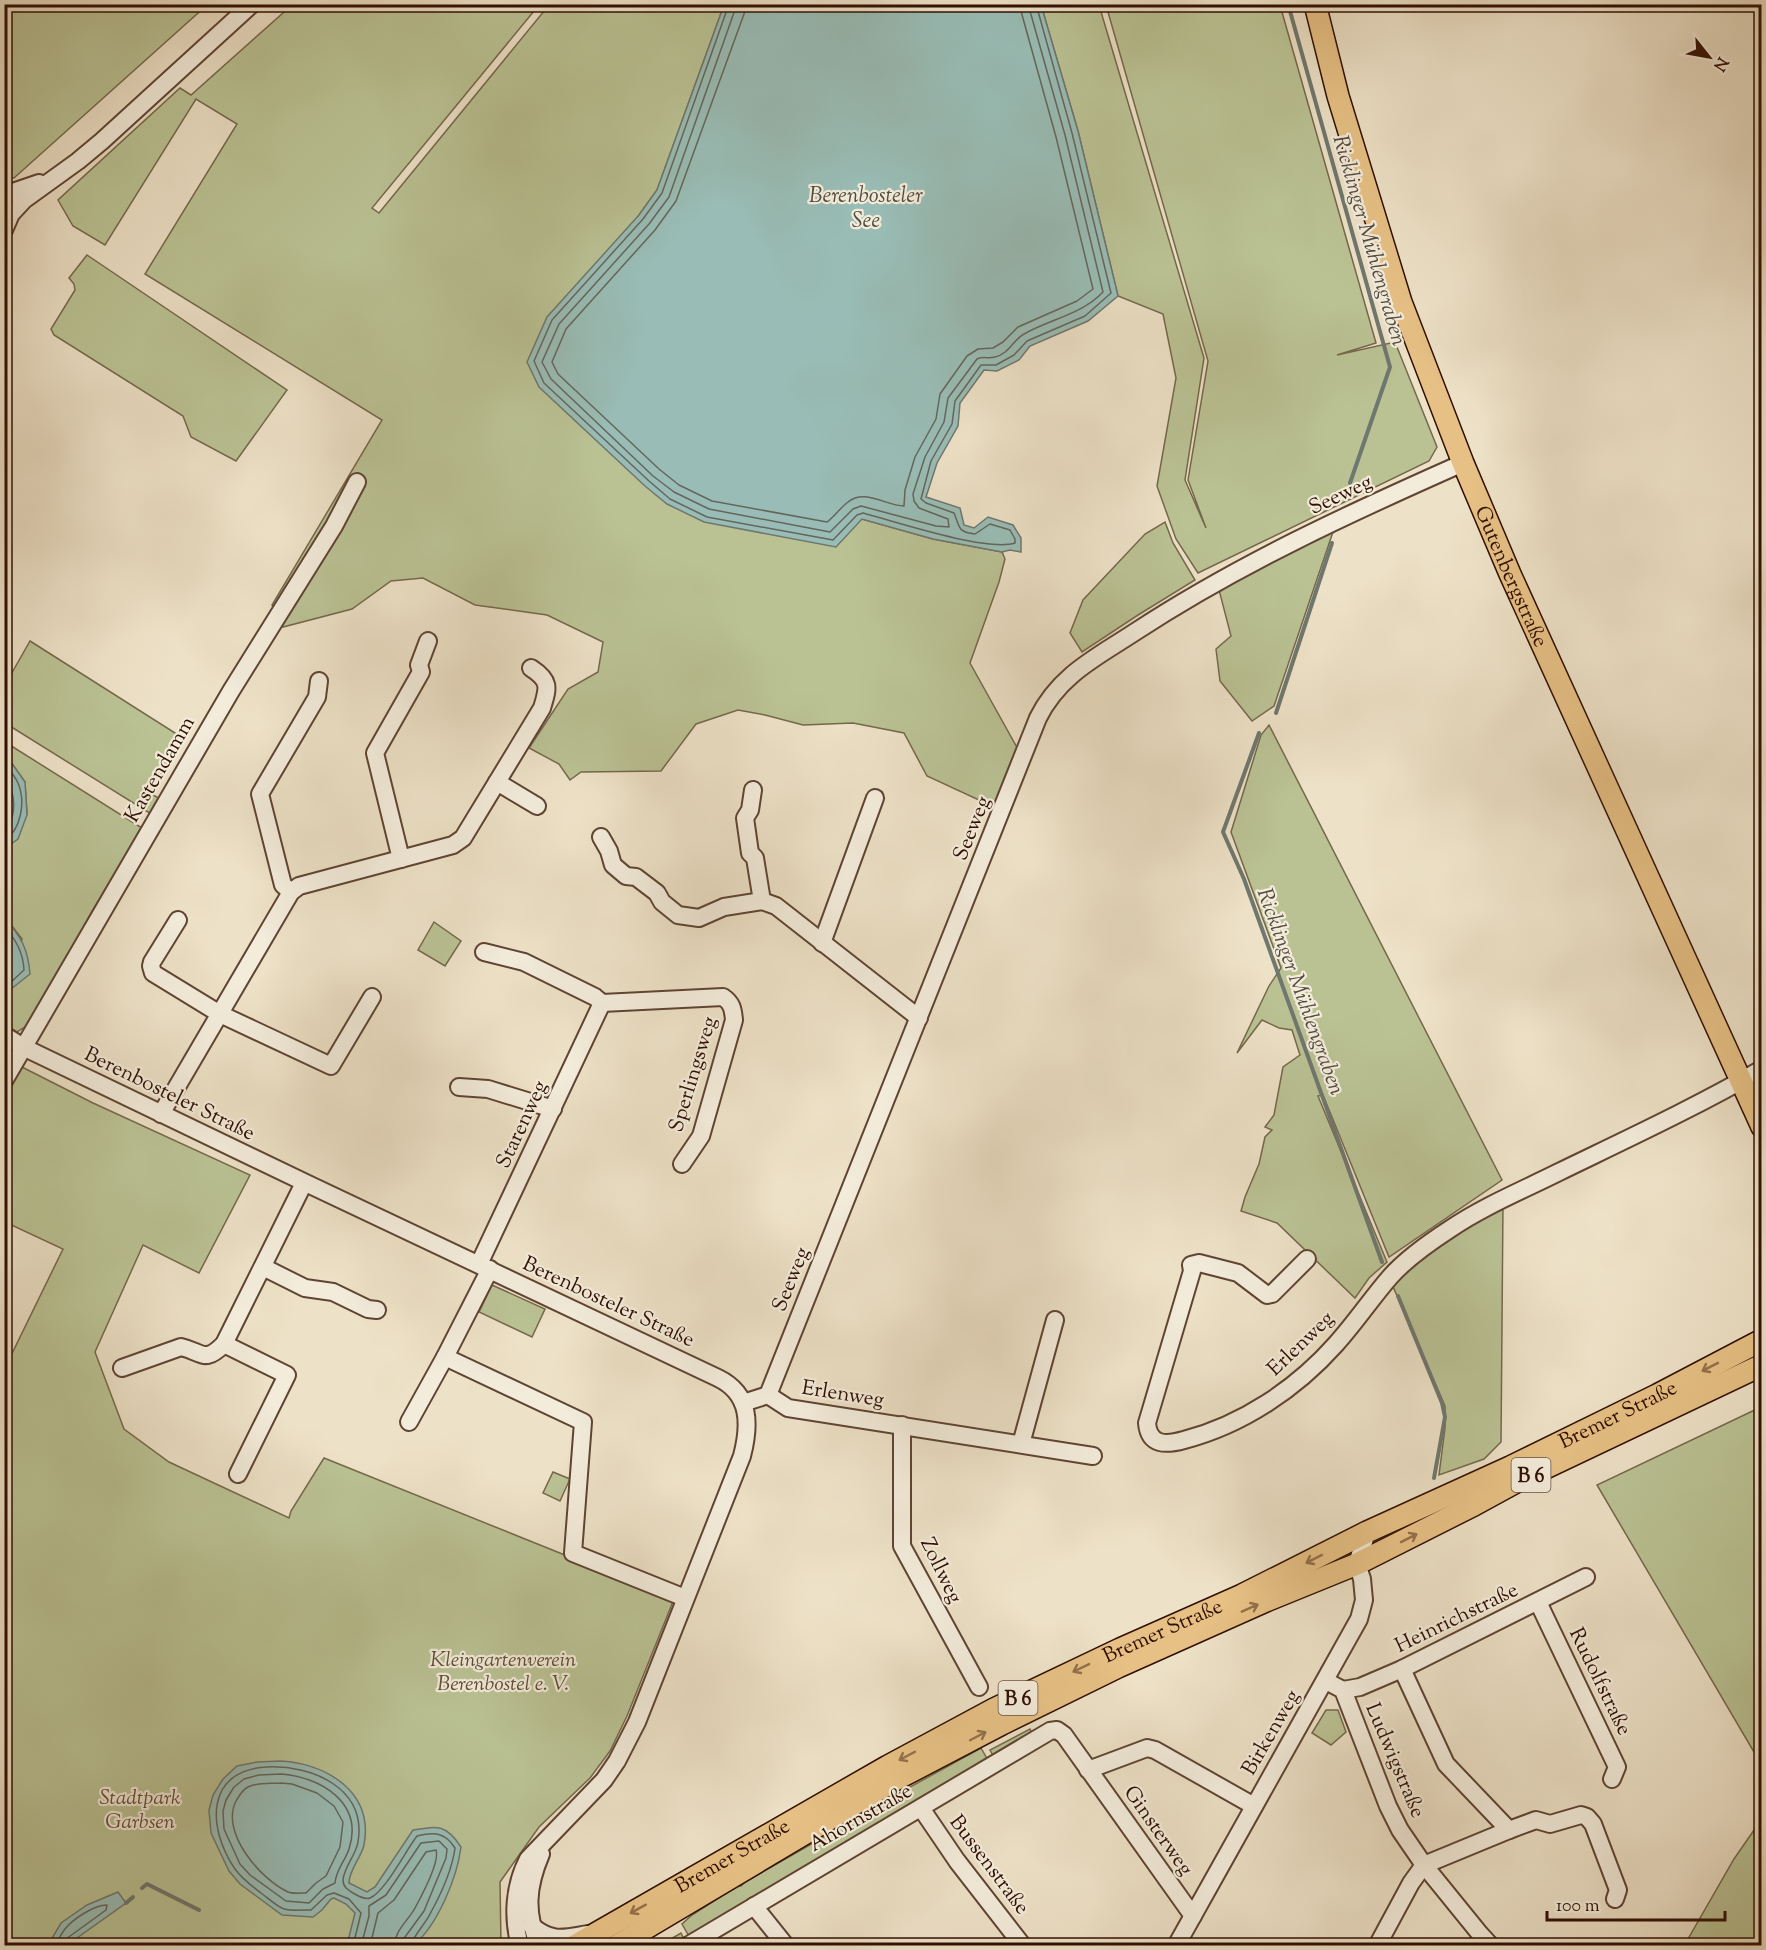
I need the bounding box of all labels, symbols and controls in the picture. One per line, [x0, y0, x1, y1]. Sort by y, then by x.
north arrow [1679, 27, 1739, 87]
text: N [1706, 52, 1733, 75]
water label: Ricklinger Mühlengraben [1323, 132, 1414, 350]
water label: Berenbosteler See [809, 181, 923, 238]
street label: Seeweg [1304, 468, 1378, 524]
street label: Gutenbergstraße [1466, 502, 1554, 653]
street label: Kastendamm [118, 711, 203, 829]
street label: Seeweg [946, 792, 999, 865]
water label: Ricklinger Mühlengraben [1247, 884, 1352, 1100]
street label: Sperlingsweg [662, 1013, 726, 1136]
street label: Berenbosteler Straße [79, 1040, 260, 1149]
street label: Starenweg [489, 1076, 556, 1174]
street label: Seeweg [765, 1243, 818, 1316]
street label: Berenbosteler Straße [517, 1250, 699, 1356]
street label: Erlenweg [1261, 1305, 1342, 1384]
one-way arrow [1701, 1362, 1719, 1374]
street label: Erlenweg [799, 1374, 886, 1416]
street label: Bremer Straße [1554, 1374, 1683, 1458]
road number: B 6 [1512, 1458, 1550, 1492]
one-way arrow [1400, 1531, 1418, 1543]
street label: Zollweg [911, 1533, 969, 1609]
one-way arrow [1306, 1554, 1324, 1565]
street label: Heinrichstraße [1390, 1576, 1524, 1662]
street label: Bremer Straße [1098, 1592, 1228, 1672]
one-way arrow [1240, 1602, 1258, 1614]
street label: Rudolfstraße [1560, 1623, 1638, 1741]
park label: Kleingartenverein Berenbostel e. V. [430, 1646, 576, 1700]
one-way arrow [1072, 1663, 1090, 1674]
road number: B 6 [998, 1681, 1038, 1715]
street label: Birkenweg [1235, 1685, 1308, 1781]
street label: Ludwigstraße [1357, 1699, 1432, 1823]
one-way arrow [969, 1730, 987, 1742]
one-way arrow [898, 1751, 916, 1762]
street label: Ahornstraße [804, 1777, 918, 1860]
street label: Ginsterweg [1115, 1780, 1199, 1882]
park label: Stadtpark Garbsen [100, 1784, 181, 1838]
street label: Bussenstraße [941, 1809, 1036, 1921]
street label: Bremer Straße [670, 1812, 796, 1902]
scale bar [1547, 1884, 1726, 1922]
text: 100 m [1556, 1894, 1600, 1920]
one-way arrow [630, 1903, 647, 1915]

